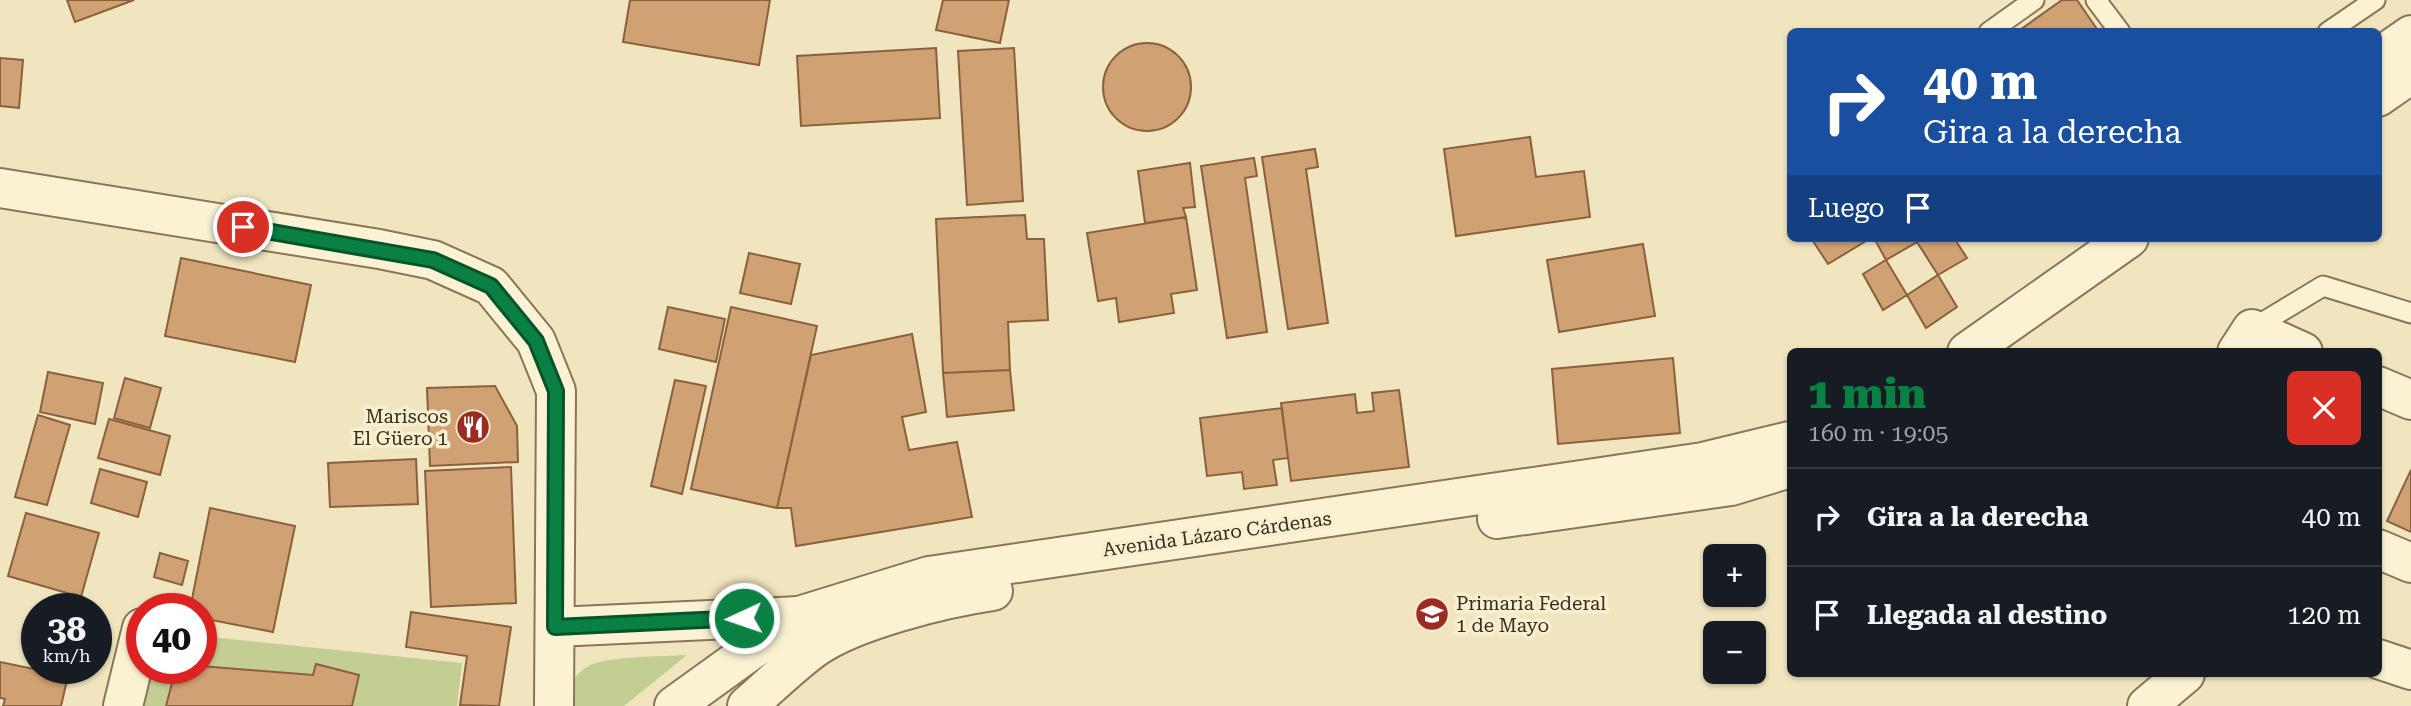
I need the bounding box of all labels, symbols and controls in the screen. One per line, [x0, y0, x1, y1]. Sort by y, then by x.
text: 40 m [1923, 54, 2038, 111]
icon: right [1808, 56, 1899, 147]
text: Gira a la derecha [1923, 113, 2182, 151]
icon: arrive [1899, 189, 1937, 227]
text: Luego [1808, 193, 1885, 223]
pin [213, 197, 273, 257]
icon: arrive [224, 208, 262, 246]
text: 1 min [1808, 369, 1926, 418]
button: close [2287, 371, 2361, 445]
place label: Mariscos El Güero 1 [353, 405, 448, 450]
restaurant icon: Mariscos El Güero 1 [454, 408, 492, 446]
text: 160 m · 19:05 [1808, 420, 1948, 447]
icon: right [1808, 498, 1846, 536]
text: Gira a la derecha [1867, 502, 2088, 532]
text: 40 m [2302, 502, 2361, 532]
street label: Avenida Lázaro Cárdenas [1101, 507, 1333, 561]
map controls [1703, 544, 1766, 684]
button: + [1703, 544, 1766, 607]
position arrow [707, 581, 781, 655]
place label: Primaria Federal 1 de Mayo [1456, 592, 1606, 637]
speed limit sign: 40 [126, 593, 217, 684]
school or university icon: Primaria Federal 1 de Mayo [1413, 595, 1451, 633]
icon: arrive [1808, 596, 1846, 634]
text: Llegada al destino [1867, 600, 2107, 630]
text: 120 m [2287, 600, 2361, 630]
text: 38 [47, 609, 86, 650]
button: − [1703, 621, 1766, 684]
text: km/h [42, 645, 91, 666]

